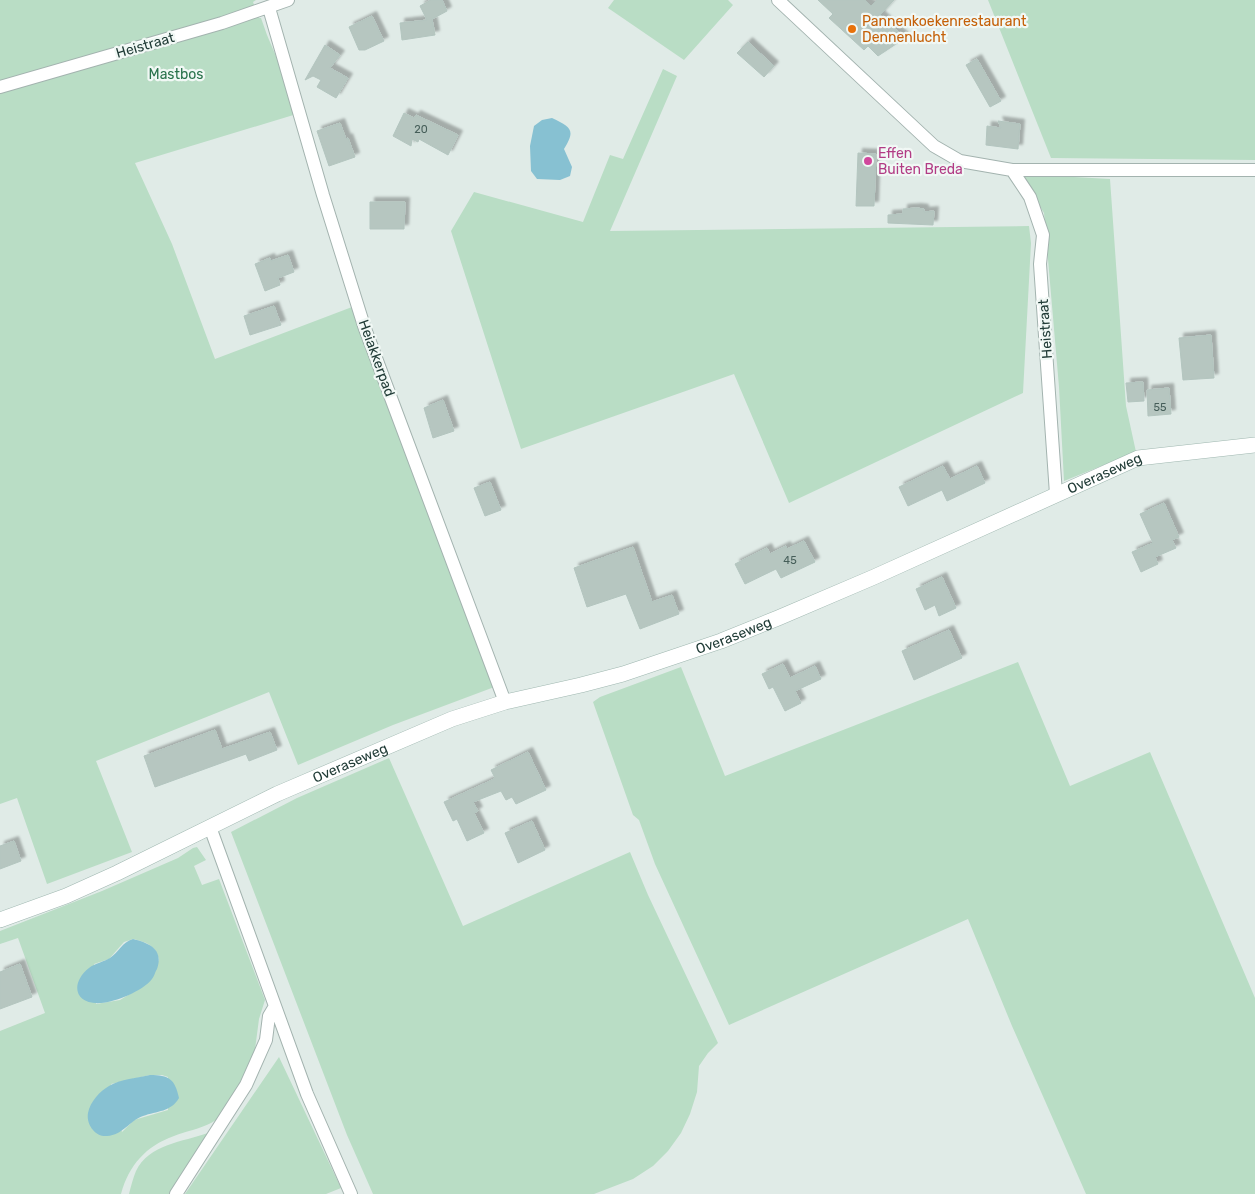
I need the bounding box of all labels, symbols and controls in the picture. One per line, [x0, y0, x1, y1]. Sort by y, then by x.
place label: Pannenkoekenrestaurant Dennenlucht [862, 13, 1027, 46]
marker: Pannenkoekenrestaurant Dennenlucht [846, 23, 858, 35]
street label: Heistraat [114, 29, 177, 62]
park label: Mastbos [149, 66, 203, 83]
house number: 20 [414, 123, 428, 136]
place label: Effen Buiten Breda [878, 145, 963, 178]
marker: Effen Buiten Breda [862, 155, 874, 167]
street label: Heistraat [1035, 298, 1056, 359]
street label: Heiakkerpad [355, 317, 398, 399]
house number: 55 [1153, 401, 1167, 414]
street label: Overaseweg [1065, 449, 1145, 498]
house number: 45 [783, 554, 797, 567]
street label: Overaseweg [694, 614, 774, 658]
street label: Overaseweg [310, 740, 390, 787]

